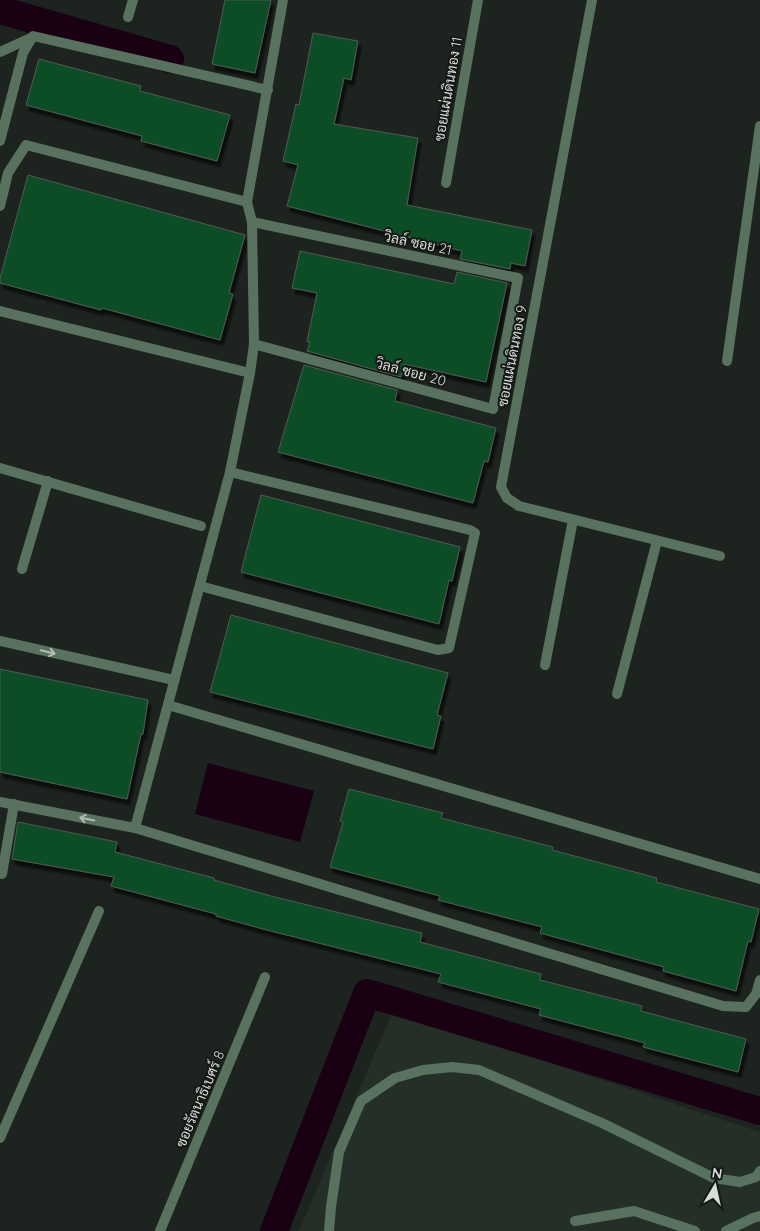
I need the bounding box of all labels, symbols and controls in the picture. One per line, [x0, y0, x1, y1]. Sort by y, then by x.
street label: ซอยแผ่นดินทอง 11 [430, 35, 466, 143]
street label: วิลล์ ซอย 21 [382, 227, 454, 259]
street label: ซอยแผ่นดินทอง 9 [493, 303, 531, 408]
street label: วิลล์ ซอย 20 [373, 354, 448, 390]
one-way arrow [39, 648, 55, 657]
one-way arrow [79, 814, 95, 823]
street label: ซอยรัตนาธิเบศร์ 8 [172, 1048, 228, 1150]
north arrow [690, 1161, 740, 1211]
text: N [711, 1163, 724, 1183]

